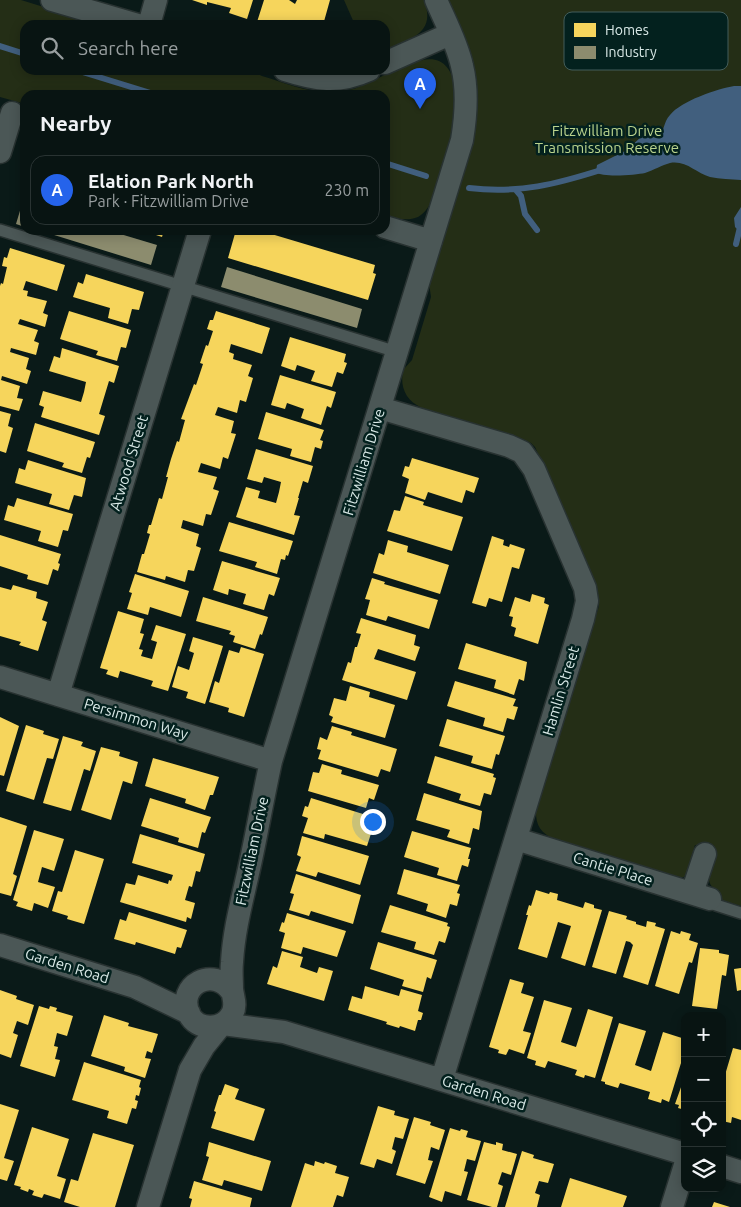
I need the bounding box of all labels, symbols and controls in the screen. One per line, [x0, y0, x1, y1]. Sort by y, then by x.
legend [564, 12, 728, 70]
search box [20, 20, 390, 75]
text: Homes [605, 22, 649, 38]
icon: search [38, 34, 66, 62]
text: Search here [78, 37, 178, 59]
text: Industry [605, 44, 657, 60]
pin: A [404, 68, 436, 109]
text: Nearby [40, 111, 111, 135]
park label: Fitzwilliam Drive Transmission Reserve [535, 122, 679, 156]
text: Elation Park North [88, 170, 254, 192]
text: A [51, 181, 63, 199]
text: 230 m [324, 181, 369, 199]
text: Park · Fitzwilliam Drive [88, 192, 249, 210]
street label: Fitzwilliam Drive [339, 406, 388, 517]
street label: Atwood Street [106, 413, 151, 513]
street label: Hamlin Street [539, 644, 582, 738]
street label: Persimmon Way [82, 695, 190, 742]
street label: Fitzwilliam Drive [232, 795, 271, 907]
your location [360, 809, 386, 835]
street label: Cantie Place [571, 848, 655, 889]
street label: Garden Road [23, 945, 111, 986]
map controls [681, 1012, 726, 1192]
button: + [681, 1012, 726, 1057]
button: − [681, 1057, 726, 1102]
street label: Garden Road [440, 1072, 528, 1113]
button: locate [681, 1102, 726, 1147]
button: layers [681, 1147, 726, 1192]

